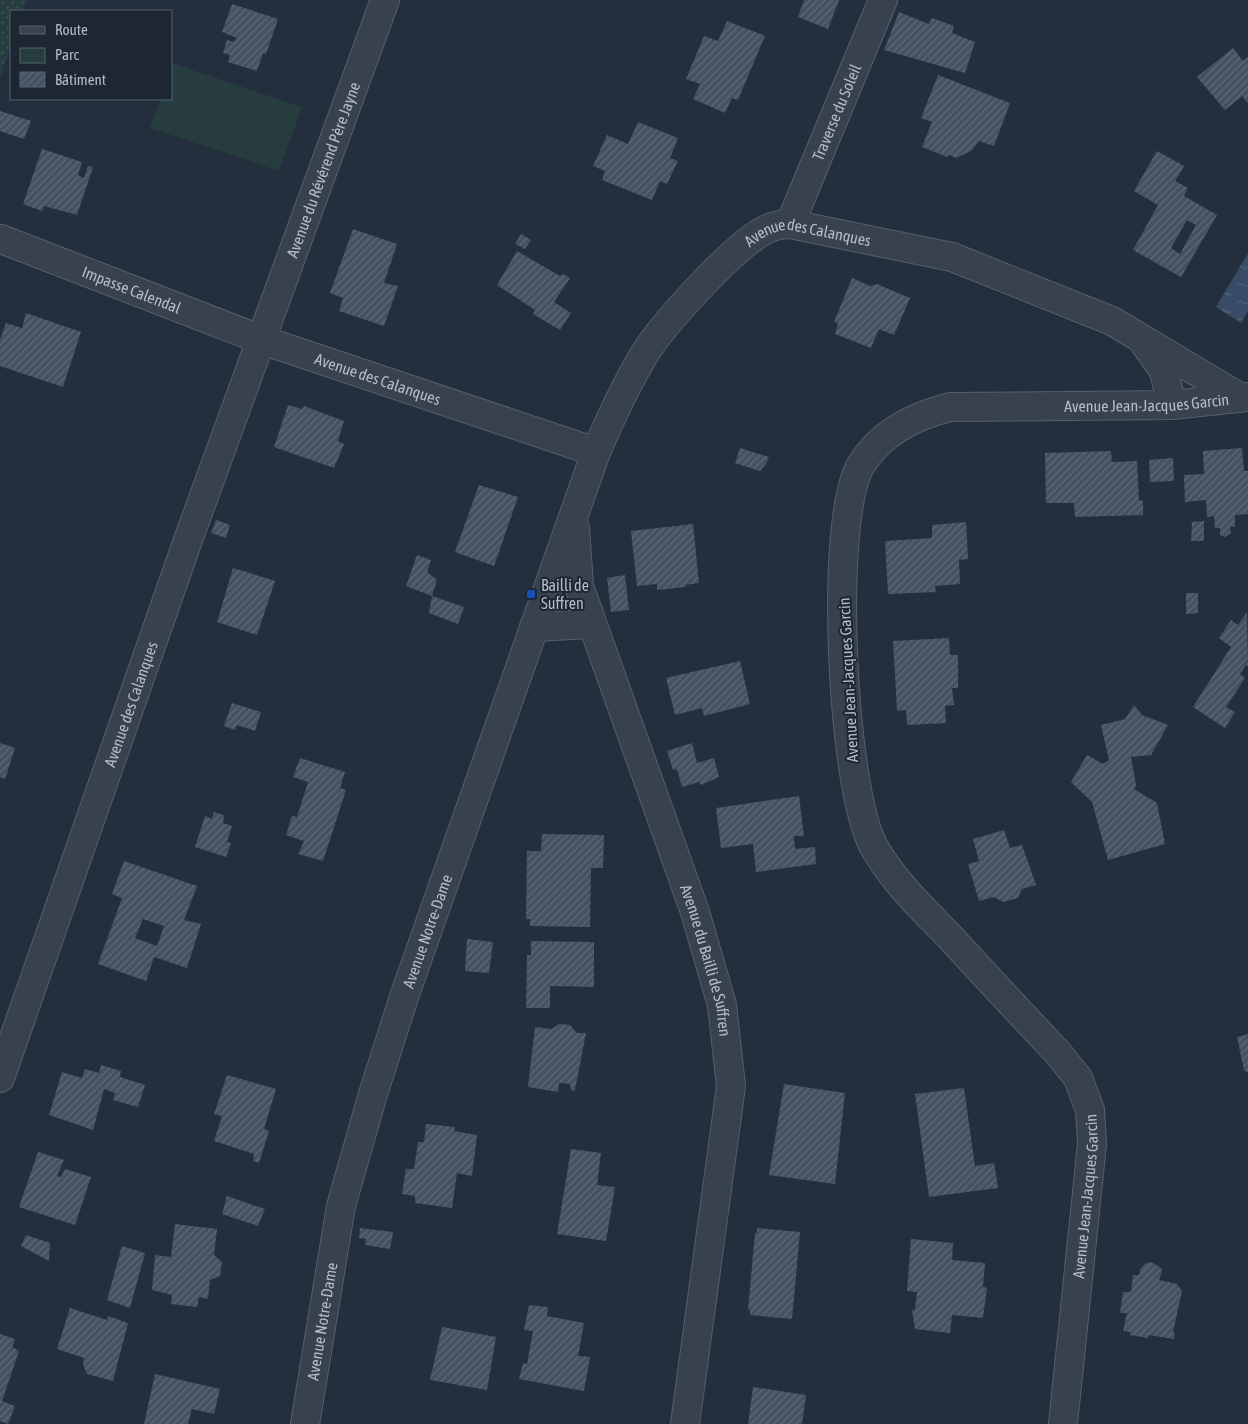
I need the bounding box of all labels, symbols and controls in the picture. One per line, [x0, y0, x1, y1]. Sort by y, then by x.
legend [10, 10, 172, 100]
text: Route [55, 21, 88, 38]
text: Parc [55, 46, 79, 63]
street label: Traverse du Soleil [808, 61, 865, 163]
text: Bâtiment [55, 71, 106, 88]
street label: Avenue du Révérend Père Jayne [283, 79, 363, 260]
street label: Avenue des Calanques [740, 215, 873, 250]
street label: Impasse Calendal [80, 262, 184, 317]
street label: Avenue des Calanques [313, 349, 443, 408]
street label: Avenue Jean-Jacques Garcin [1064, 390, 1230, 415]
place label: Bailli de Suffren [541, 576, 589, 612]
marker: Bailli de Suffren [525, 588, 537, 600]
street label: Avenue Jean-Jacques Garcin [835, 597, 862, 763]
street label: Avenue des Calanques [100, 639, 161, 769]
street label: Avenue Notre-Dame [399, 872, 455, 990]
street label: Avenue du Bailli de Suffren [677, 882, 734, 1037]
street label: Avenue Jean-Jacques Garcin [1069, 1113, 1101, 1279]
street label: Avenue Notre-Dame [303, 1261, 341, 1382]

